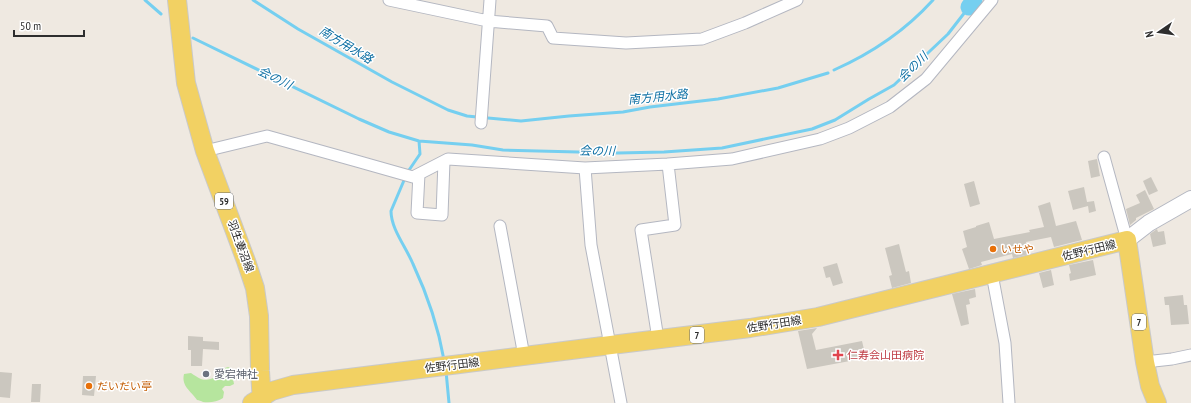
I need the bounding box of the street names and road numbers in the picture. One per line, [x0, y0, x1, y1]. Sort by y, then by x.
road number: 59 [215, 193, 233, 209]
street label: 羽生妻沼線 [225, 218, 257, 274]
street label: 佐野行田線 [1061, 237, 1117, 263]
street label: 佐野行田線 [746, 313, 802, 335]
road number: 7 [1132, 314, 1146, 330]
road number: 7 [690, 327, 704, 343]
street label: 佐野行田線 [424, 355, 480, 375]

